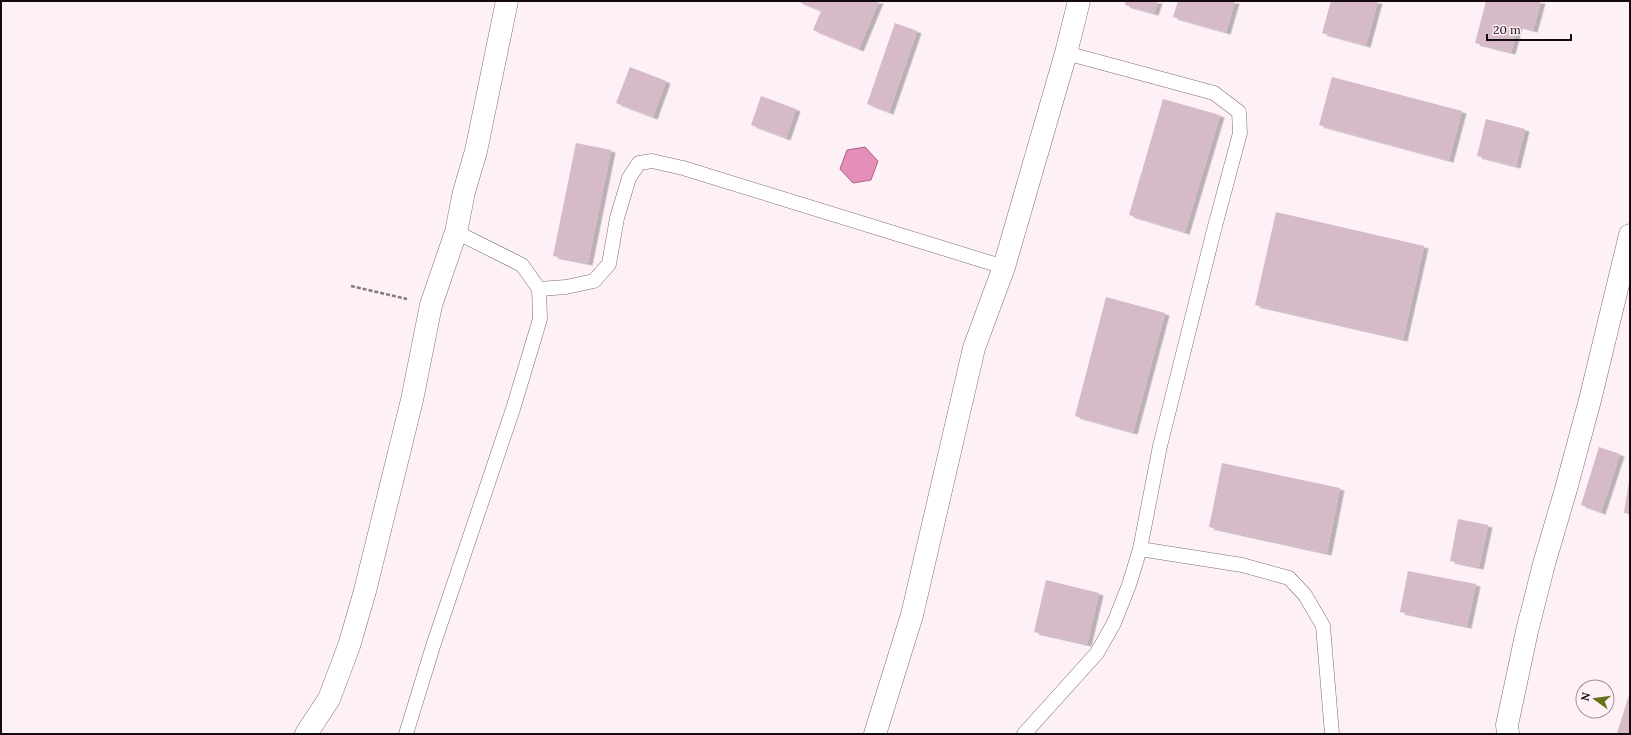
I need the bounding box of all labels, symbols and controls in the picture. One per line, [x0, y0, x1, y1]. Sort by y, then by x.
scale bar [1487, 16, 1571, 42]
text: 20 m [1493, 22, 1521, 37]
north arrow [1575, 679, 1615, 719]
text: N [1577, 690, 1593, 702]

